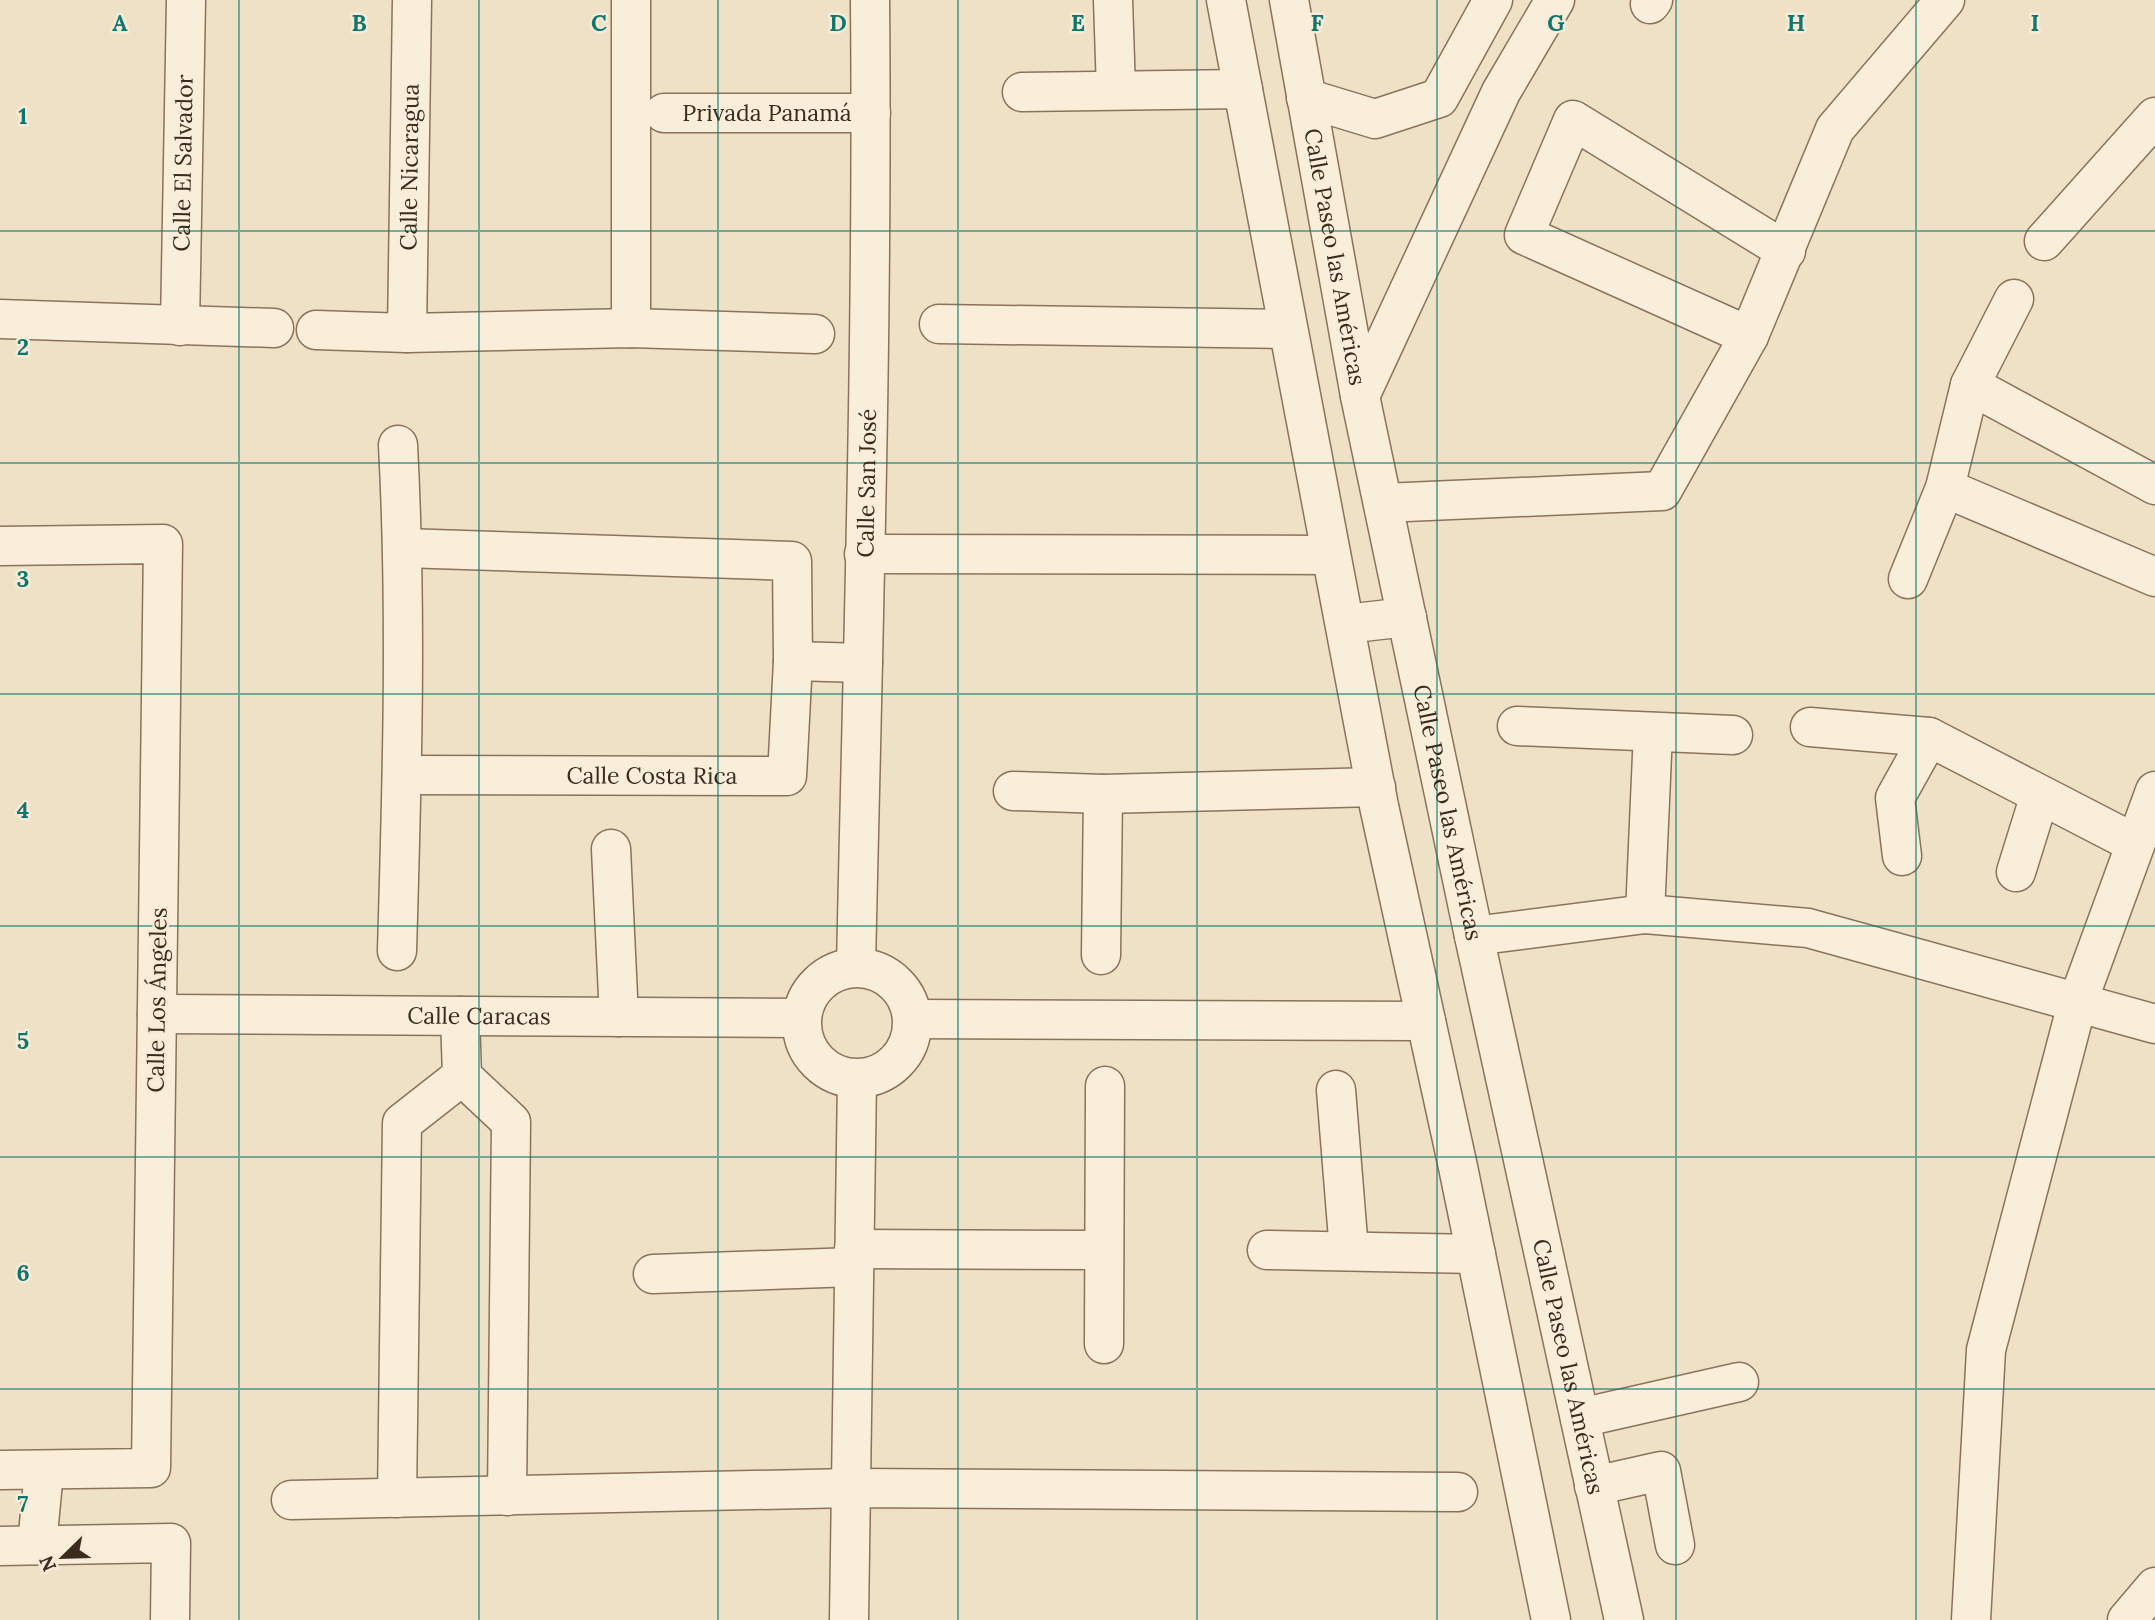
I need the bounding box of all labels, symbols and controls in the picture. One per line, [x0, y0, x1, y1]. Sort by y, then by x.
text: A [112, 8, 128, 37]
text: B [351, 8, 367, 37]
text: C [591, 8, 607, 37]
text: D [829, 8, 847, 37]
text: E [1071, 8, 1085, 37]
text: F [1310, 8, 1324, 37]
text: G [1547, 8, 1565, 37]
text: H [1787, 8, 1805, 37]
text: I [2031, 8, 2039, 37]
street label: Calle El Salvador [166, 74, 199, 252]
street label: Calle Nicaragua [393, 83, 425, 251]
street label: Privada Panamá [682, 98, 852, 127]
text: 1 [18, 101, 28, 130]
street label: Calle Paseo las Américas [1298, 126, 1373, 388]
text: 2 [17, 332, 29, 361]
street label: Calle San José [850, 408, 882, 558]
text: 3 [17, 564, 29, 593]
street label: Calle Paseo las Américas [1407, 682, 1490, 943]
street label: Calle Costa Rica [566, 760, 738, 790]
text: 4 [17, 795, 29, 824]
street label: Calle Los Ángeles [140, 907, 173, 1093]
street label: Calle Caracas [407, 1001, 551, 1030]
text: 5 [17, 1026, 29, 1055]
street label: Calle Paseo las Américas [1527, 1236, 1611, 1497]
text: 6 [16, 1258, 30, 1287]
text: 7 [18, 1489, 29, 1518]
north arrow [28, 1522, 98, 1592]
text: N [33, 1552, 61, 1575]

